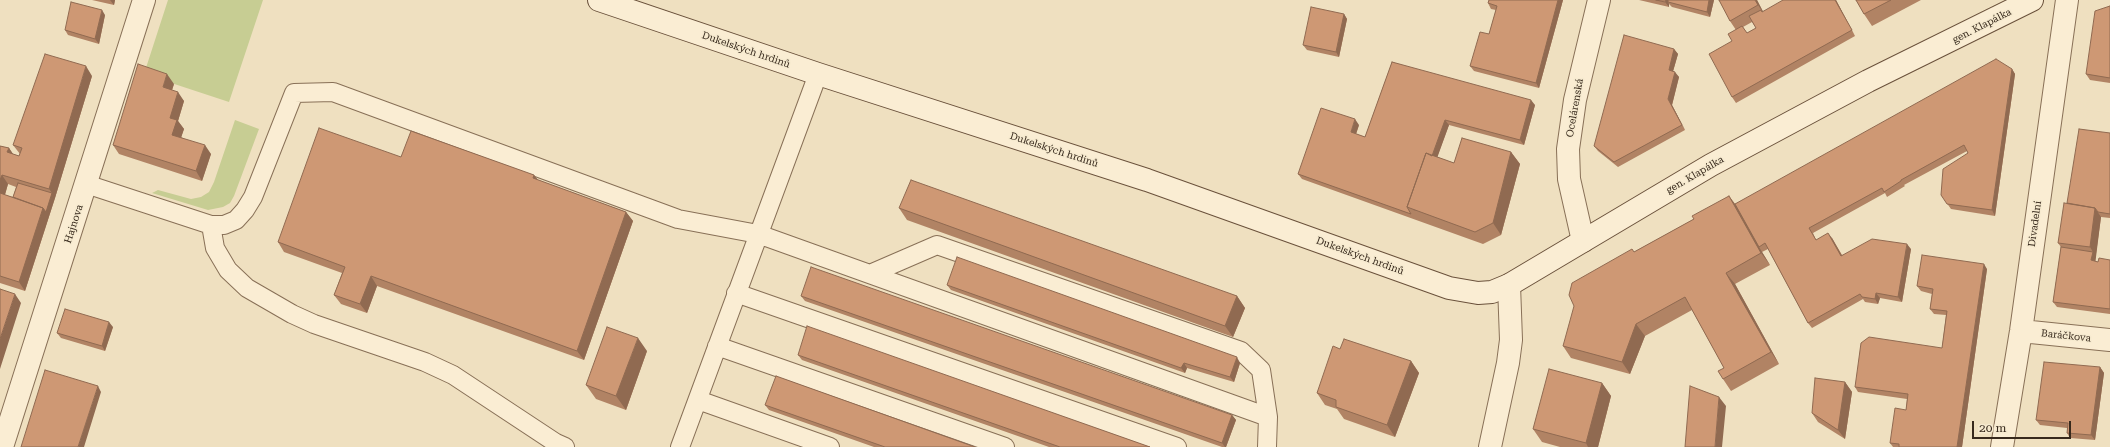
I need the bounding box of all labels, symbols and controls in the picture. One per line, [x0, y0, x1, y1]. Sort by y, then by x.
street label: gen. Klapálka [1950, 6, 2014, 46]
street label: Dukelských hrdinů [700, 29, 792, 71]
street label: Ocelárenská [1564, 78, 1586, 138]
street label: Dukelských hrdinů [1008, 130, 1100, 170]
street label: gen. Klapálka [1664, 154, 1726, 196]
street label: Divadelní [2026, 200, 2044, 248]
street label: Hajnova [62, 203, 86, 245]
street label: Dukelských hrdinů [1315, 235, 1405, 277]
street label: Baráčkova [2041, 327, 2091, 345]
scale bar [1974, 413, 2073, 439]
text: 20 m [1979, 421, 2006, 435]

